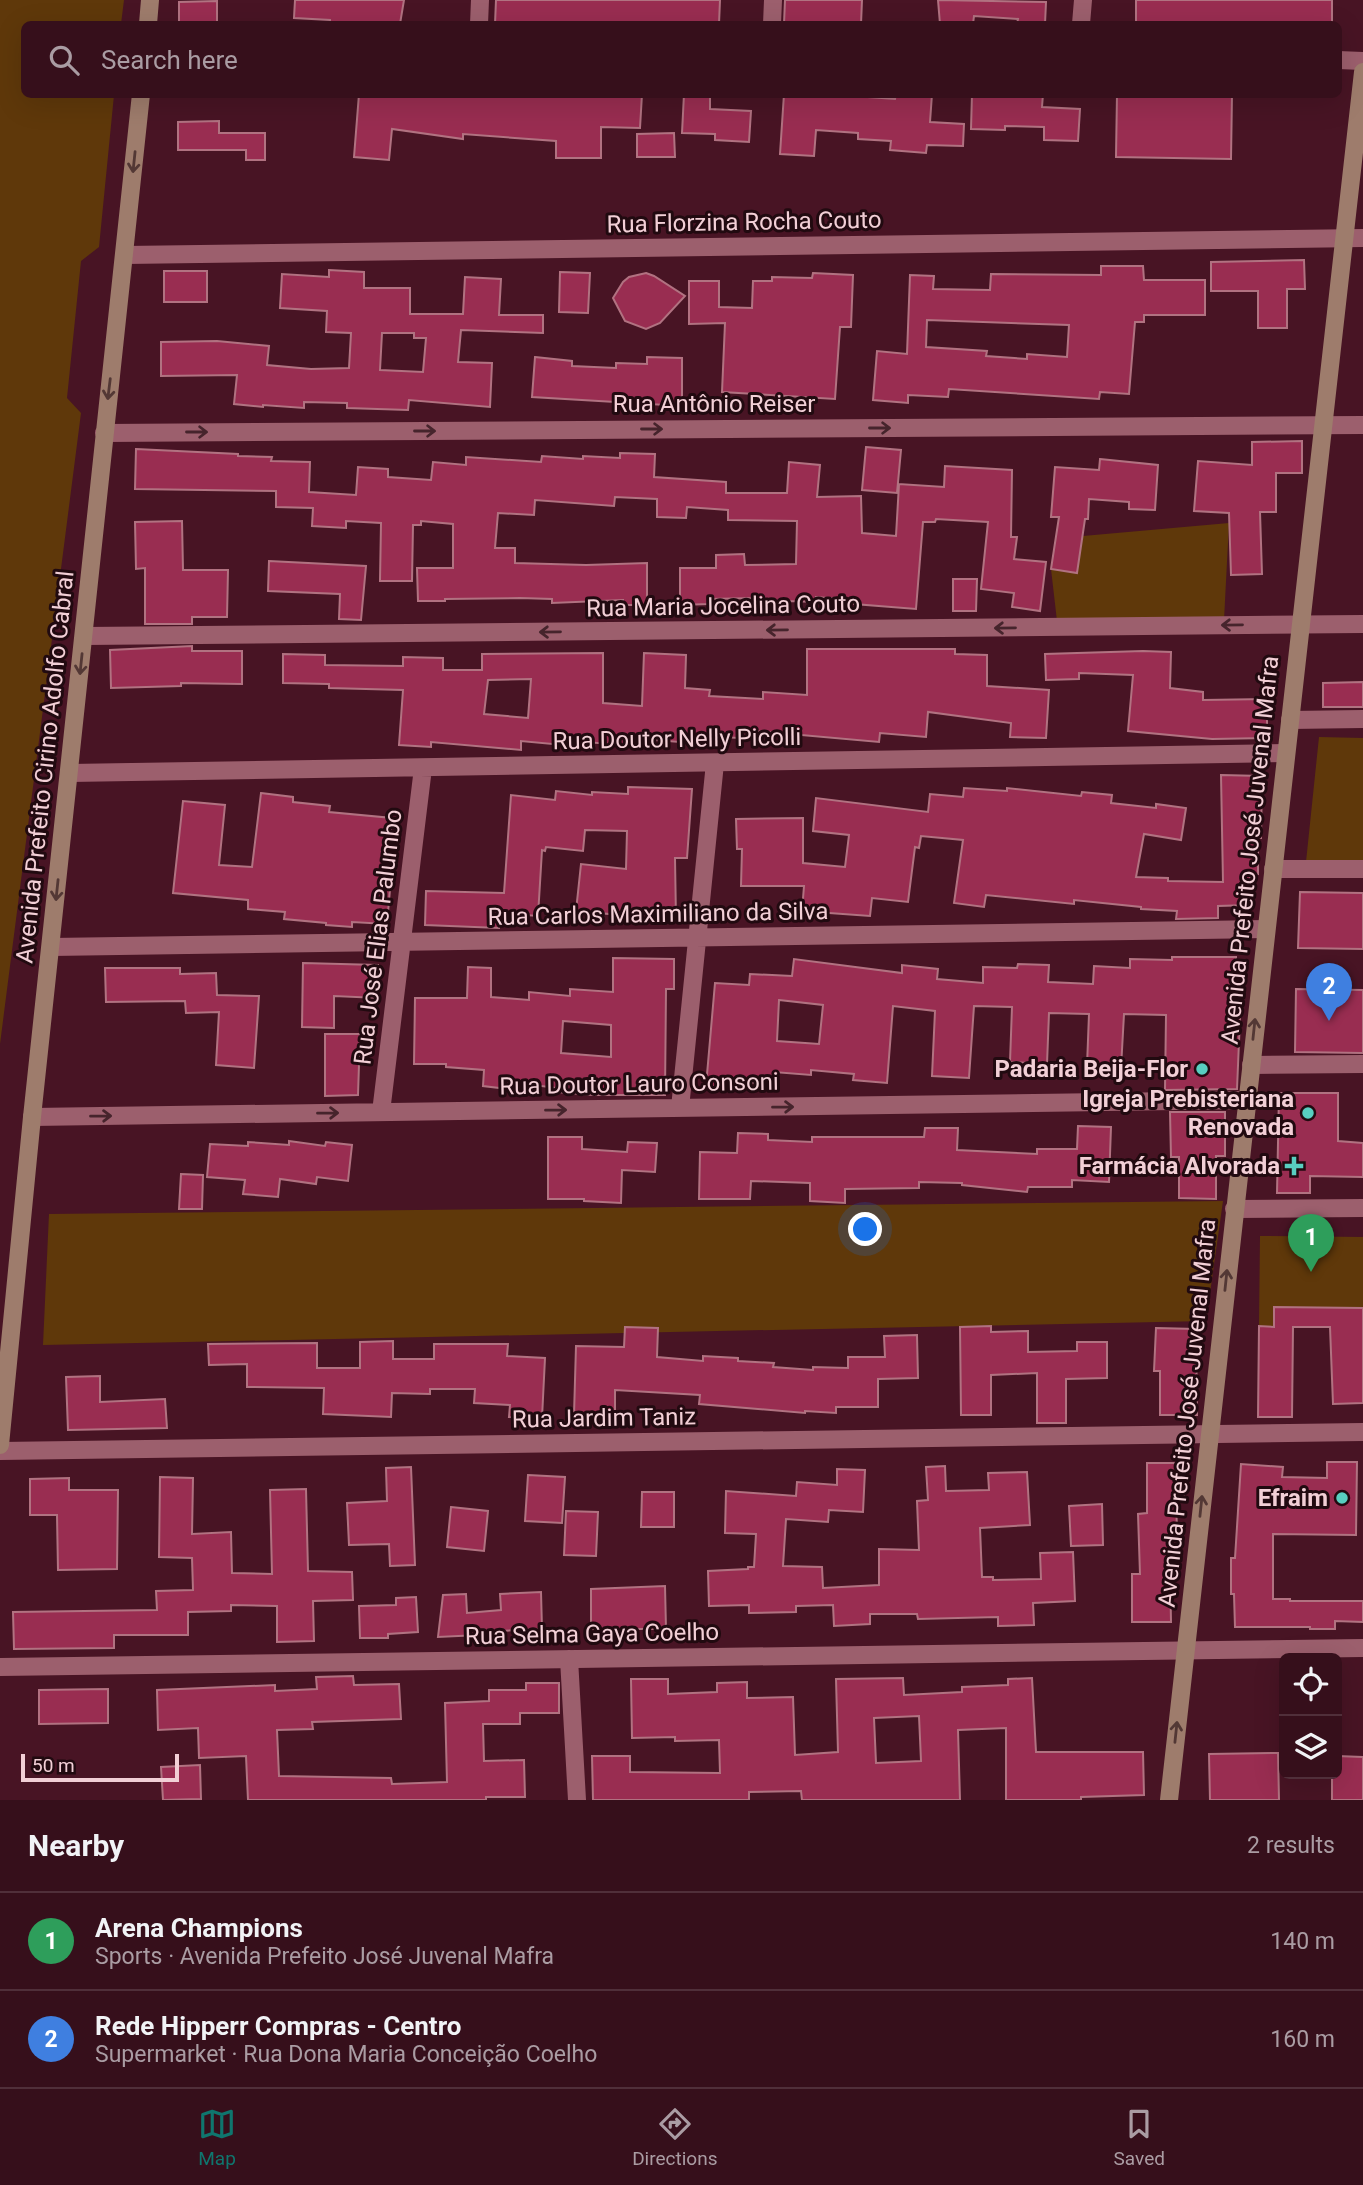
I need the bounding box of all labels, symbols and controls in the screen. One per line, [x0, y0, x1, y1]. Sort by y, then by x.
search box [21, 21, 1342, 98]
icon: search [45, 41, 83, 79]
text: Search here [101, 45, 238, 75]
one-way arrow [127, 151, 140, 173]
street label: Rua Florzina Rocha Couto [606, 206, 882, 238]
one-way arrow [103, 377, 116, 399]
street label: Rua Antônio Reiser [613, 390, 815, 418]
one-way arrow [868, 421, 891, 435]
one-way arrow [640, 422, 663, 436]
one-way arrow [413, 424, 436, 437]
one-way arrow [185, 425, 208, 439]
street label: Avenida Prefeito Cirino Adolfo Cabral [10, 569, 80, 965]
street label: Rua Maria Jocelina Couto [586, 590, 860, 622]
one-way arrow [1221, 619, 1244, 632]
one-way arrow [993, 621, 1016, 634]
one-way arrow [766, 623, 789, 636]
one-way arrow [538, 625, 561, 638]
one-way arrow [74, 652, 87, 674]
street label: Avenida Prefeito José Juvenal Mafra [1216, 654, 1284, 1046]
street label: Rua Doutor Nelly Picolli [552, 723, 802, 755]
street label: Rua José Elias Palumbo [348, 808, 408, 1066]
one-way arrow [51, 878, 64, 901]
street label: Rua Carlos Maximiliano da Silva [487, 897, 829, 931]
pin: 2 [1306, 963, 1352, 1021]
one-way arrow [1248, 1019, 1261, 1041]
place label: Padaria Beija-Flor [994, 1055, 1188, 1083]
marker: Padaria Beija-Flor [1194, 1061, 1210, 1077]
street label: Rua Doutor Lauro Consoni [499, 1068, 779, 1100]
place label: Igreja Prebisteriana Renovada [1082, 1085, 1294, 1141]
one-way arrow [771, 1100, 794, 1114]
one-way arrow [544, 1103, 567, 1117]
marker: Igreja Prebisteriana Renovada [1300, 1105, 1316, 1121]
one-way arrow [316, 1106, 339, 1120]
one-way arrow [89, 1109, 112, 1123]
place label: Farmácia Alvorada [1079, 1152, 1280, 1180]
marker: Farmácia Alvorada [1286, 1158, 1302, 1174]
your location [848, 1212, 882, 1246]
pin: 1 [1288, 1214, 1334, 1272]
street label: Avenida Prefeito José Juvenal Mafra [1153, 1217, 1221, 1609]
one-way arrow [1220, 1269, 1233, 1292]
street label: Rua Jardim Taniz [512, 1402, 696, 1434]
place label: Efraim [1258, 1484, 1328, 1512]
marker: Efraim [1334, 1490, 1350, 1506]
one-way arrow [1195, 1495, 1208, 1518]
street label: Rua Selma Gaya Coelho [465, 1618, 719, 1650]
map controls [1279, 1653, 1342, 1779]
button: locate [1279, 1653, 1342, 1716]
button: layers [1279, 1716, 1342, 1779]
one-way arrow [1170, 1721, 1183, 1744]
scale bar [21, 1751, 178, 1783]
text: 50 m [32, 1754, 75, 1777]
text: Nearby [28, 1828, 124, 1863]
text: 2 results [1247, 1832, 1335, 1859]
text: Arena Champions [95, 1913, 303, 1943]
text: 1 [44, 1928, 58, 1955]
text: 140 m [1270, 1928, 1335, 1955]
text: Sports · Avenida Prefeito José Juvenal Mafra [95, 1943, 554, 1970]
text: Rede Hipperr Compras - Centro [95, 2011, 461, 2041]
text: 2 [44, 2026, 58, 2053]
text: 160 m [1270, 2026, 1335, 2053]
text: Supermarket · Rua Dona Maria Conceição Coelho [95, 2041, 597, 2068]
tab: Map [198, 2105, 236, 2170]
tab: Directions [632, 2105, 717, 2170]
tab: Saved [1114, 2105, 1165, 2170]

